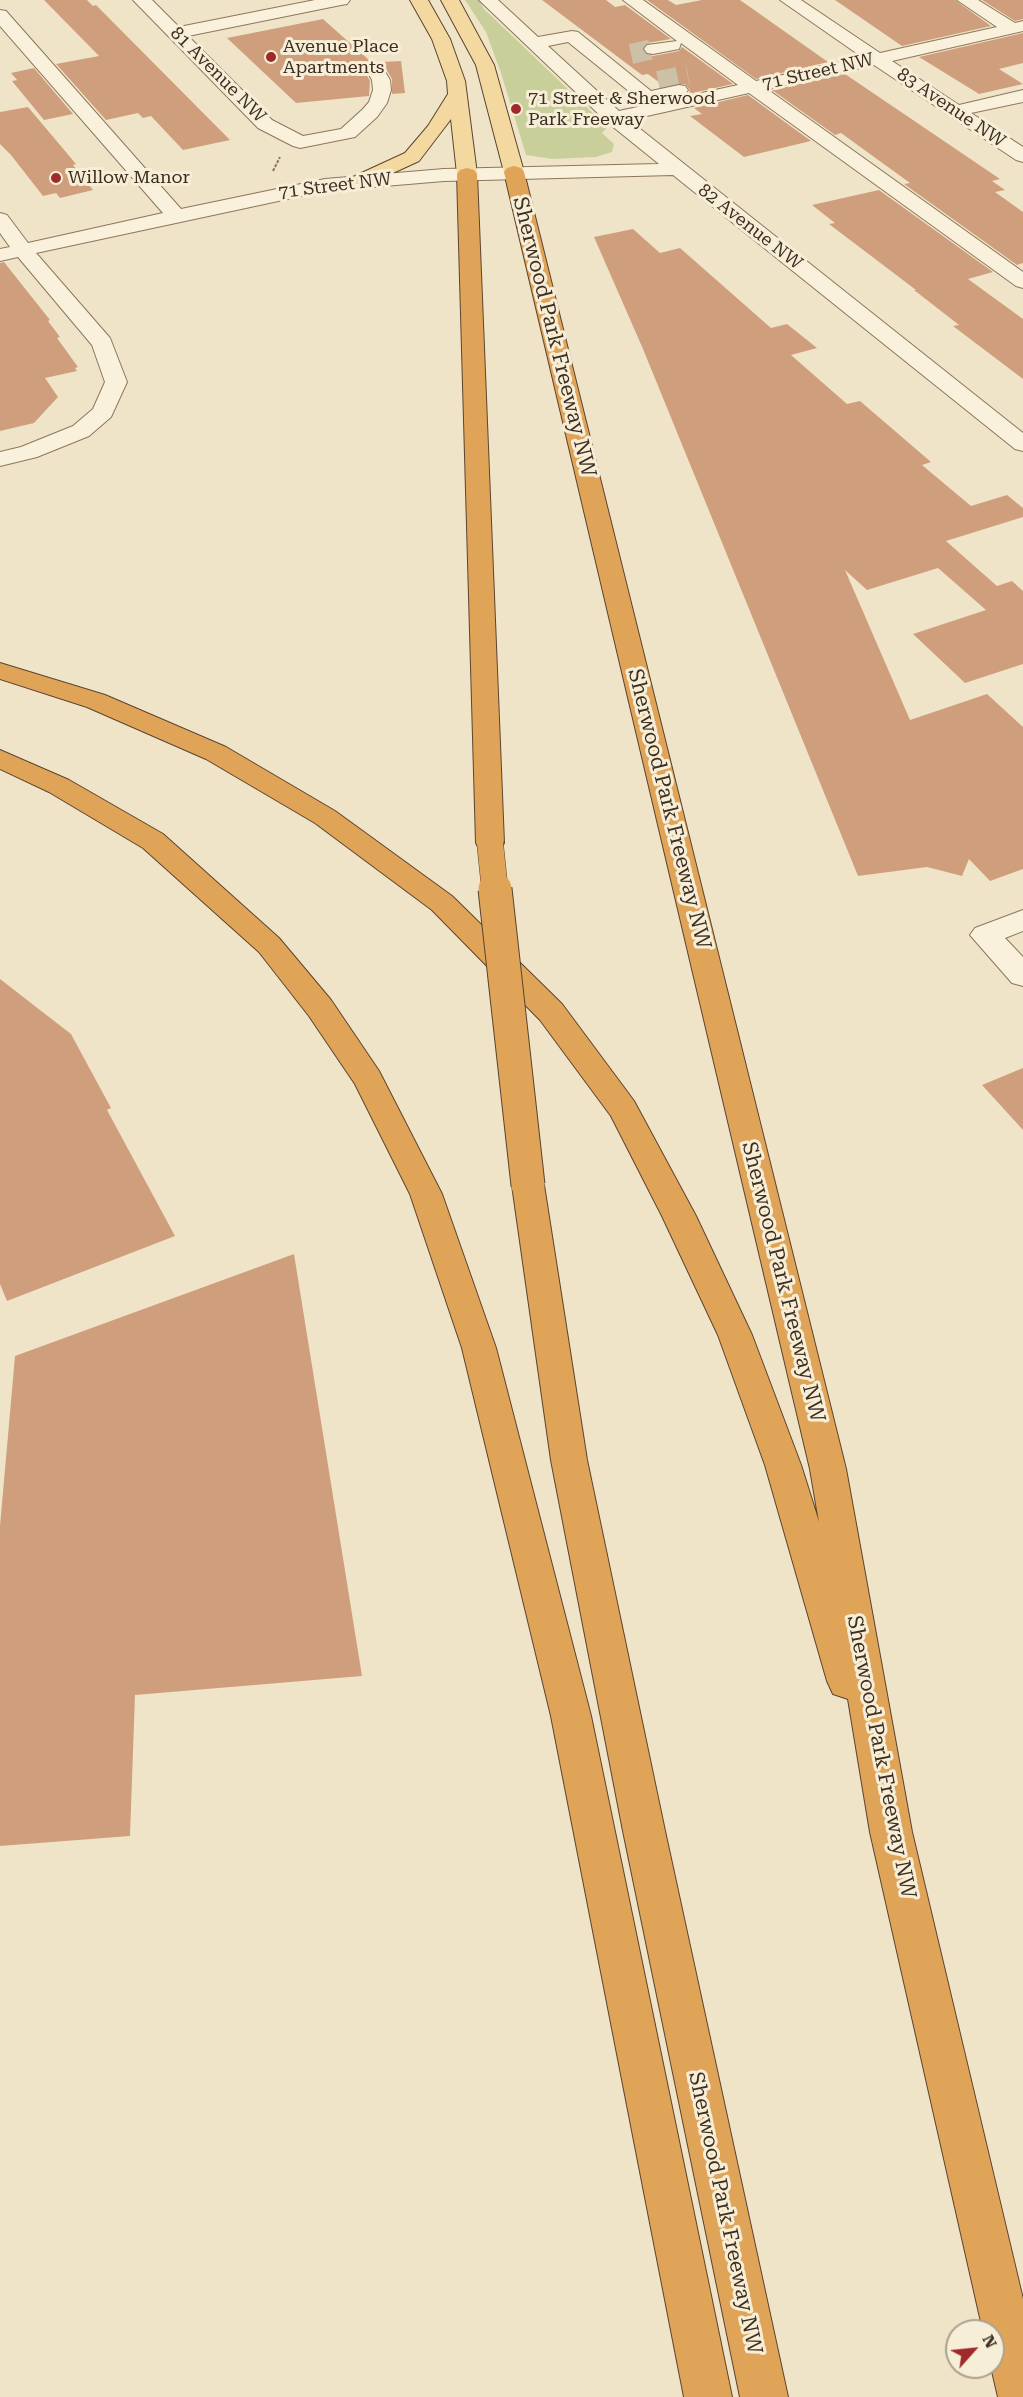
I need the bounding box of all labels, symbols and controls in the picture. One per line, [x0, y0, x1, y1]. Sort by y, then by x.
street label: 81 Avenue NW [166, 23, 270, 127]
place label: Avenue Place Apartments [283, 36, 399, 78]
street label: 71 Street NW [760, 49, 876, 95]
marker: Avenue Place Apartments [264, 50, 278, 64]
street label: 83 Avenue NW [893, 64, 1009, 152]
place label: 71 Street & Sherwood Park Freeway [528, 88, 715, 130]
marker: 71 Street & Sherwood Park Freeway [509, 102, 523, 116]
place label: Willow Manor [68, 167, 190, 189]
street label: 71 Street NW [277, 168, 393, 204]
marker: Willow Manor [49, 171, 63, 185]
street label: 82 Avenue NW [694, 180, 806, 274]
street label: Sherwood Park Freeway NW [507, 194, 601, 480]
street label: Sherwood Park Freeway NW [622, 666, 716, 952]
street label: Sherwood Park Freeway NW [736, 1139, 830, 1425]
street label: Sherwood Park Freeway NW [841, 1613, 921, 1901]
street label: Sherwood Park Freeway NW [683, 2070, 767, 2356]
north arrow [945, 2319, 1005, 2379]
text: N [978, 2332, 1001, 2351]

